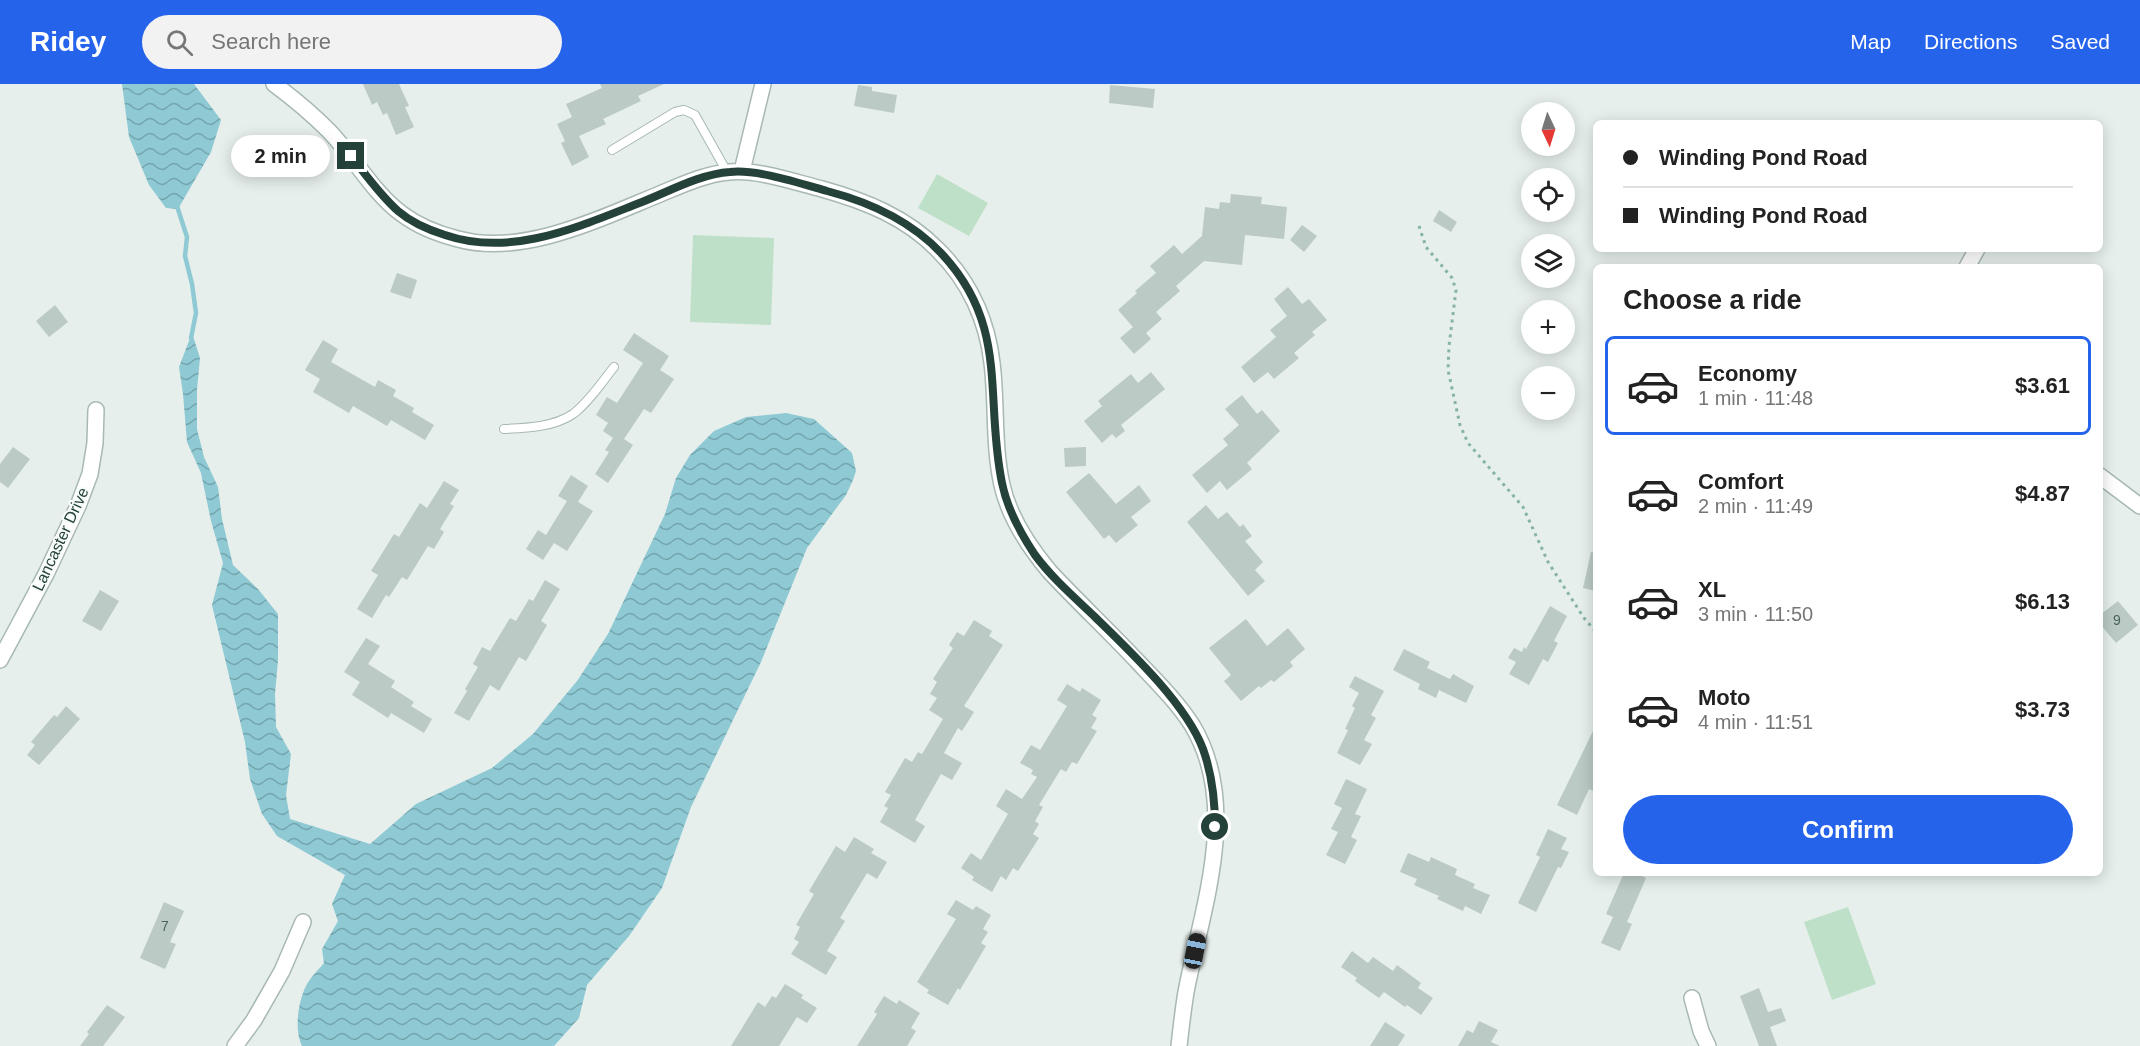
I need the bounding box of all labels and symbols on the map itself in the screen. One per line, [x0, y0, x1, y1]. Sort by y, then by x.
north arrow [1521, 102, 1575, 156]
callout: 2 min [231, 135, 330, 177]
route end [337, 142, 364, 169]
street label: Lancaster Drive [29, 485, 92, 594]
house number: 9 [2113, 612, 2121, 628]
route start [1201, 813, 1228, 840]
house number: 7 [161, 918, 169, 934]
car [1183, 932, 1207, 970]

